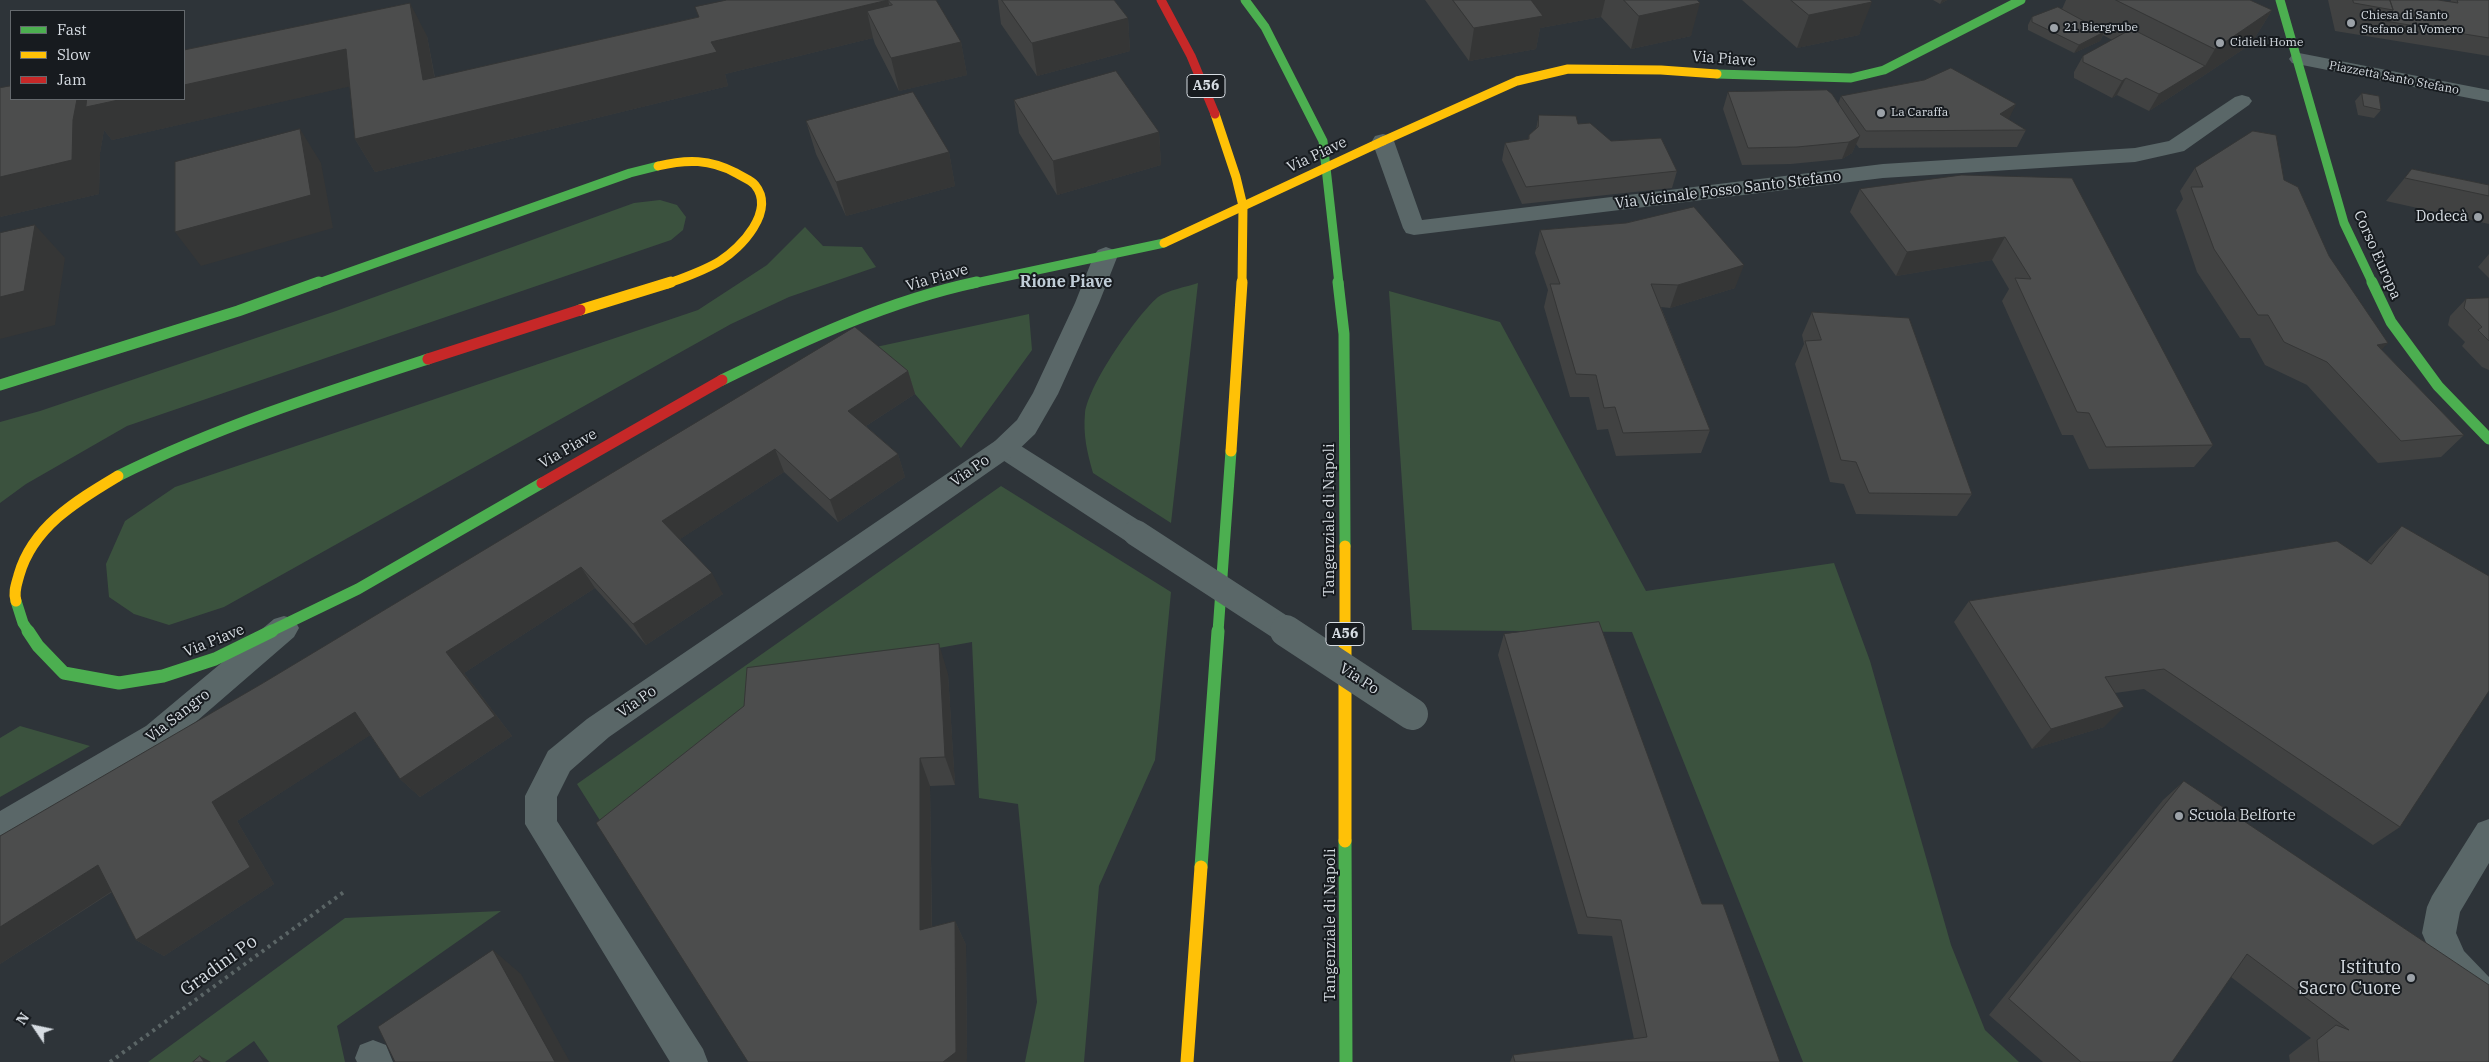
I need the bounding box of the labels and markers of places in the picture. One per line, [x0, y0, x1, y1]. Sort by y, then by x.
place label: Chiesa di Santo Stefano al Vomero [2361, 9, 2464, 37]
marker: Chiesa di Santo Stefano al Vomero [2345, 17, 2357, 29]
place label: 21 Biergrube [2064, 21, 2138, 35]
marker: 21 Biergrube [2048, 22, 2060, 34]
place label: Cidieli Home [2230, 36, 2303, 50]
marker: Cidieli Home [2214, 37, 2226, 49]
place label: La Caraffa [1891, 106, 1948, 120]
marker: La Caraffa [1875, 107, 1887, 119]
place label: Dodecà [2416, 208, 2468, 226]
marker: Dodecà [2472, 211, 2484, 223]
place label: Scuola Belforte [2189, 807, 2296, 825]
marker: Scuola Belforte [2173, 810, 2185, 822]
place label: Istituto Sacro Cuore [2298, 957, 2401, 1000]
marker: Istituto Sacro Cuore [2405, 972, 2417, 984]

